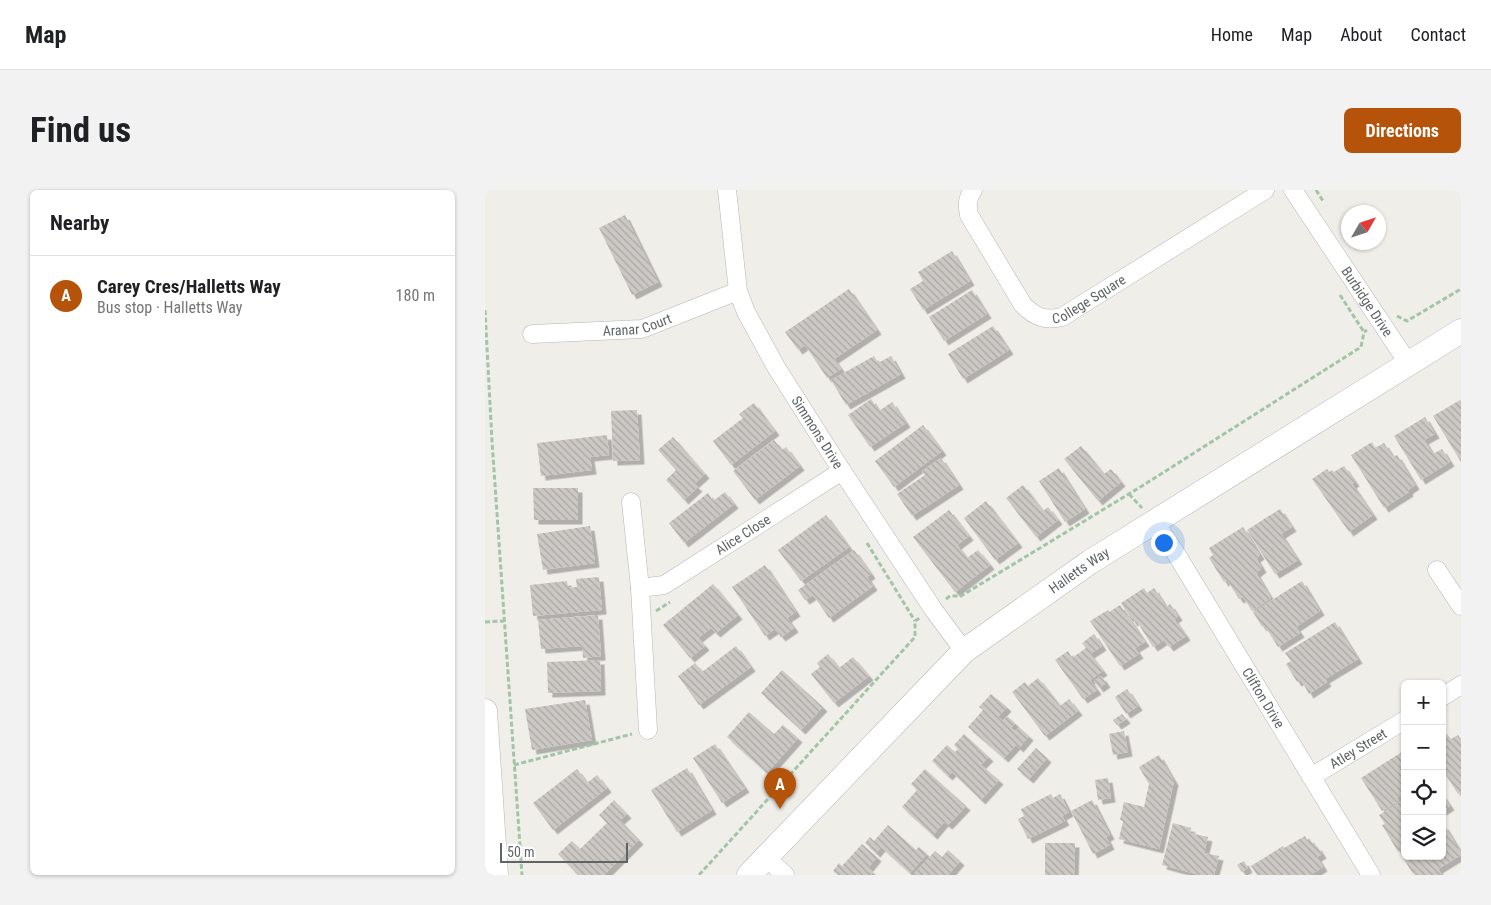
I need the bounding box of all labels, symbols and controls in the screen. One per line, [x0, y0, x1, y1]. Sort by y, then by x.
text: Map [25, 21, 66, 49]
text: Home [1211, 24, 1253, 45]
text: Map [1281, 24, 1312, 45]
text: About [1340, 24, 1382, 45]
text: Contact [1410, 24, 1466, 45]
button: Directions [1344, 108, 1461, 153]
text: Find us [30, 110, 131, 151]
north arrow [1341, 205, 1386, 250]
text: Nearby [50, 211, 109, 235]
street label: Burbidge Drive [1338, 264, 1396, 340]
street label: College Square [1051, 271, 1129, 327]
text: Carey Cres/Halletts Way [97, 275, 281, 298]
text: A [61, 286, 71, 305]
text: 180 m [396, 286, 435, 305]
text: Bus stop · Halletts Way [97, 298, 242, 317]
street label: Aranar Court [602, 310, 674, 339]
street label: Simmons Drive [788, 393, 847, 472]
street label: Alice Close [713, 511, 774, 558]
your location [1151, 530, 1177, 556]
street label: Halletts Way [1046, 544, 1112, 596]
street label: Clifton Drive [1239, 665, 1288, 731]
map controls [1401, 680, 1446, 860]
button: + [1401, 680, 1446, 725]
street label: Atley Street [1327, 725, 1389, 772]
button: − [1401, 725, 1446, 770]
pin: A [764, 768, 796, 809]
button: locate [1401, 770, 1446, 815]
button: layers [1401, 815, 1446, 860]
scale bar [500, 840, 627, 863]
text: 50 m [507, 844, 535, 860]

